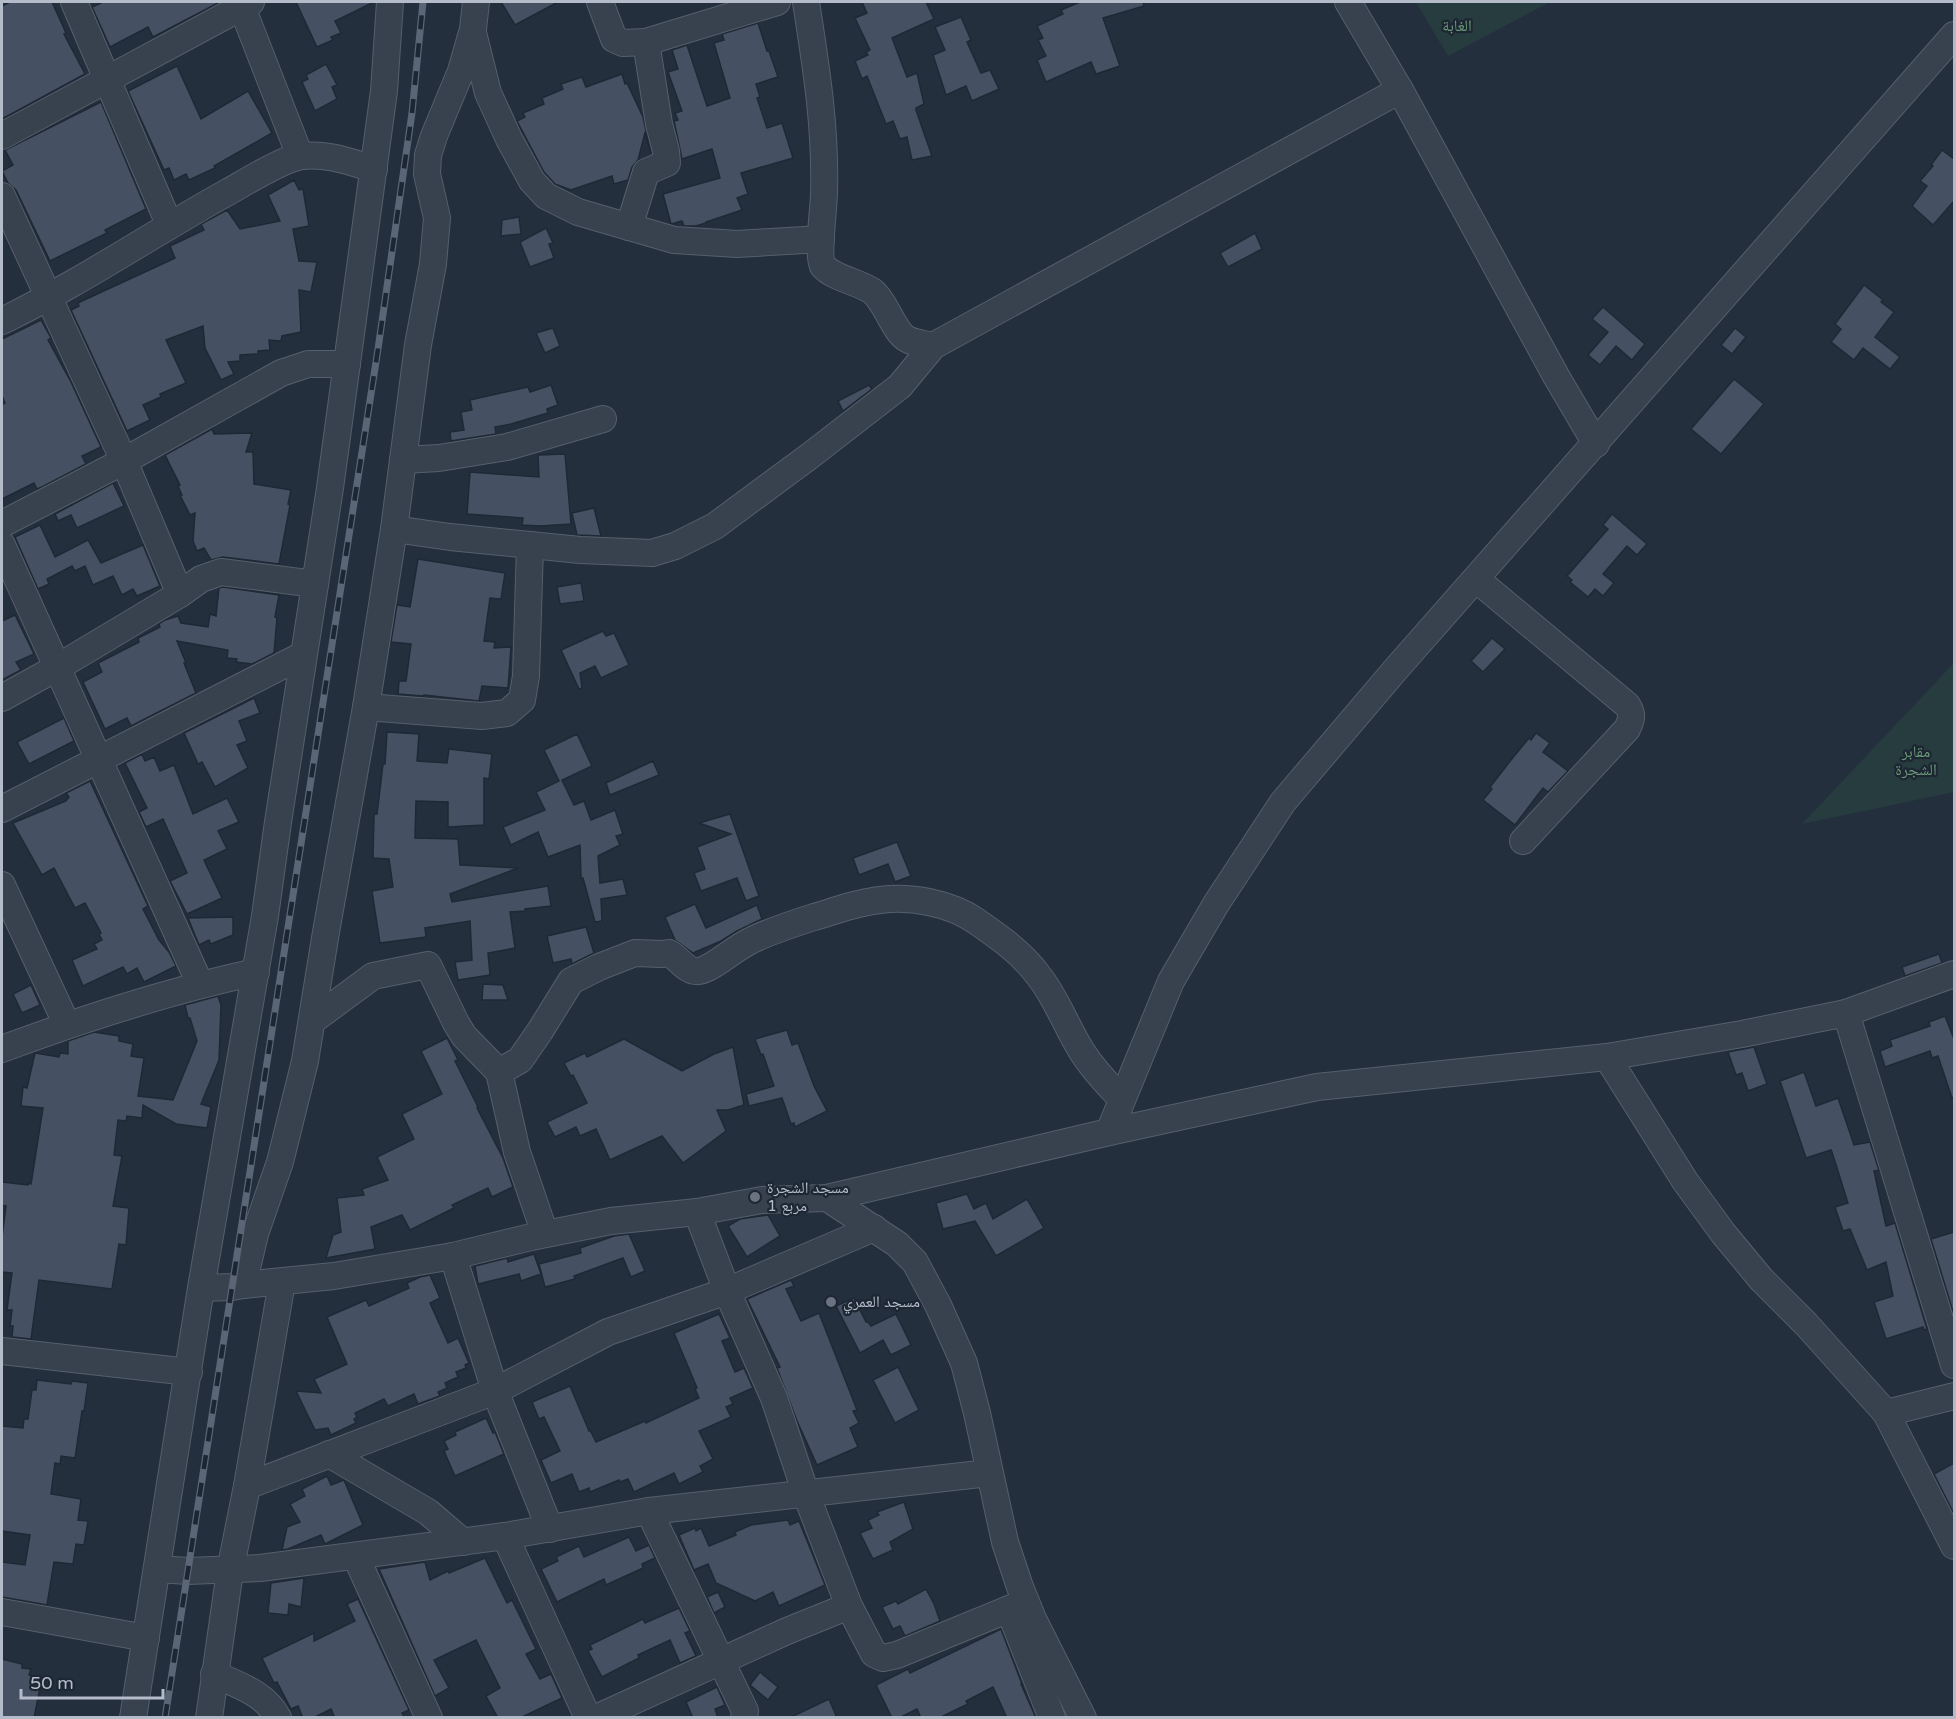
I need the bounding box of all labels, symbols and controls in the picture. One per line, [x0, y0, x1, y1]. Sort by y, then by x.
park label: الغابة [1442, 16, 1472, 36]
park label: مقابر الشجرة [1895, 742, 1937, 780]
place label: مسجد الشجرة مربع 1 [767, 1178, 849, 1216]
marker: مسجد الشجرة مربع 1 [748, 1190, 762, 1204]
place label: مسجد العمري [843, 1292, 920, 1314]
marker: مسجد العمري [824, 1295, 838, 1309]
scale bar [21, 1662, 164, 1700]
text: 50 m [30, 1672, 74, 1694]

